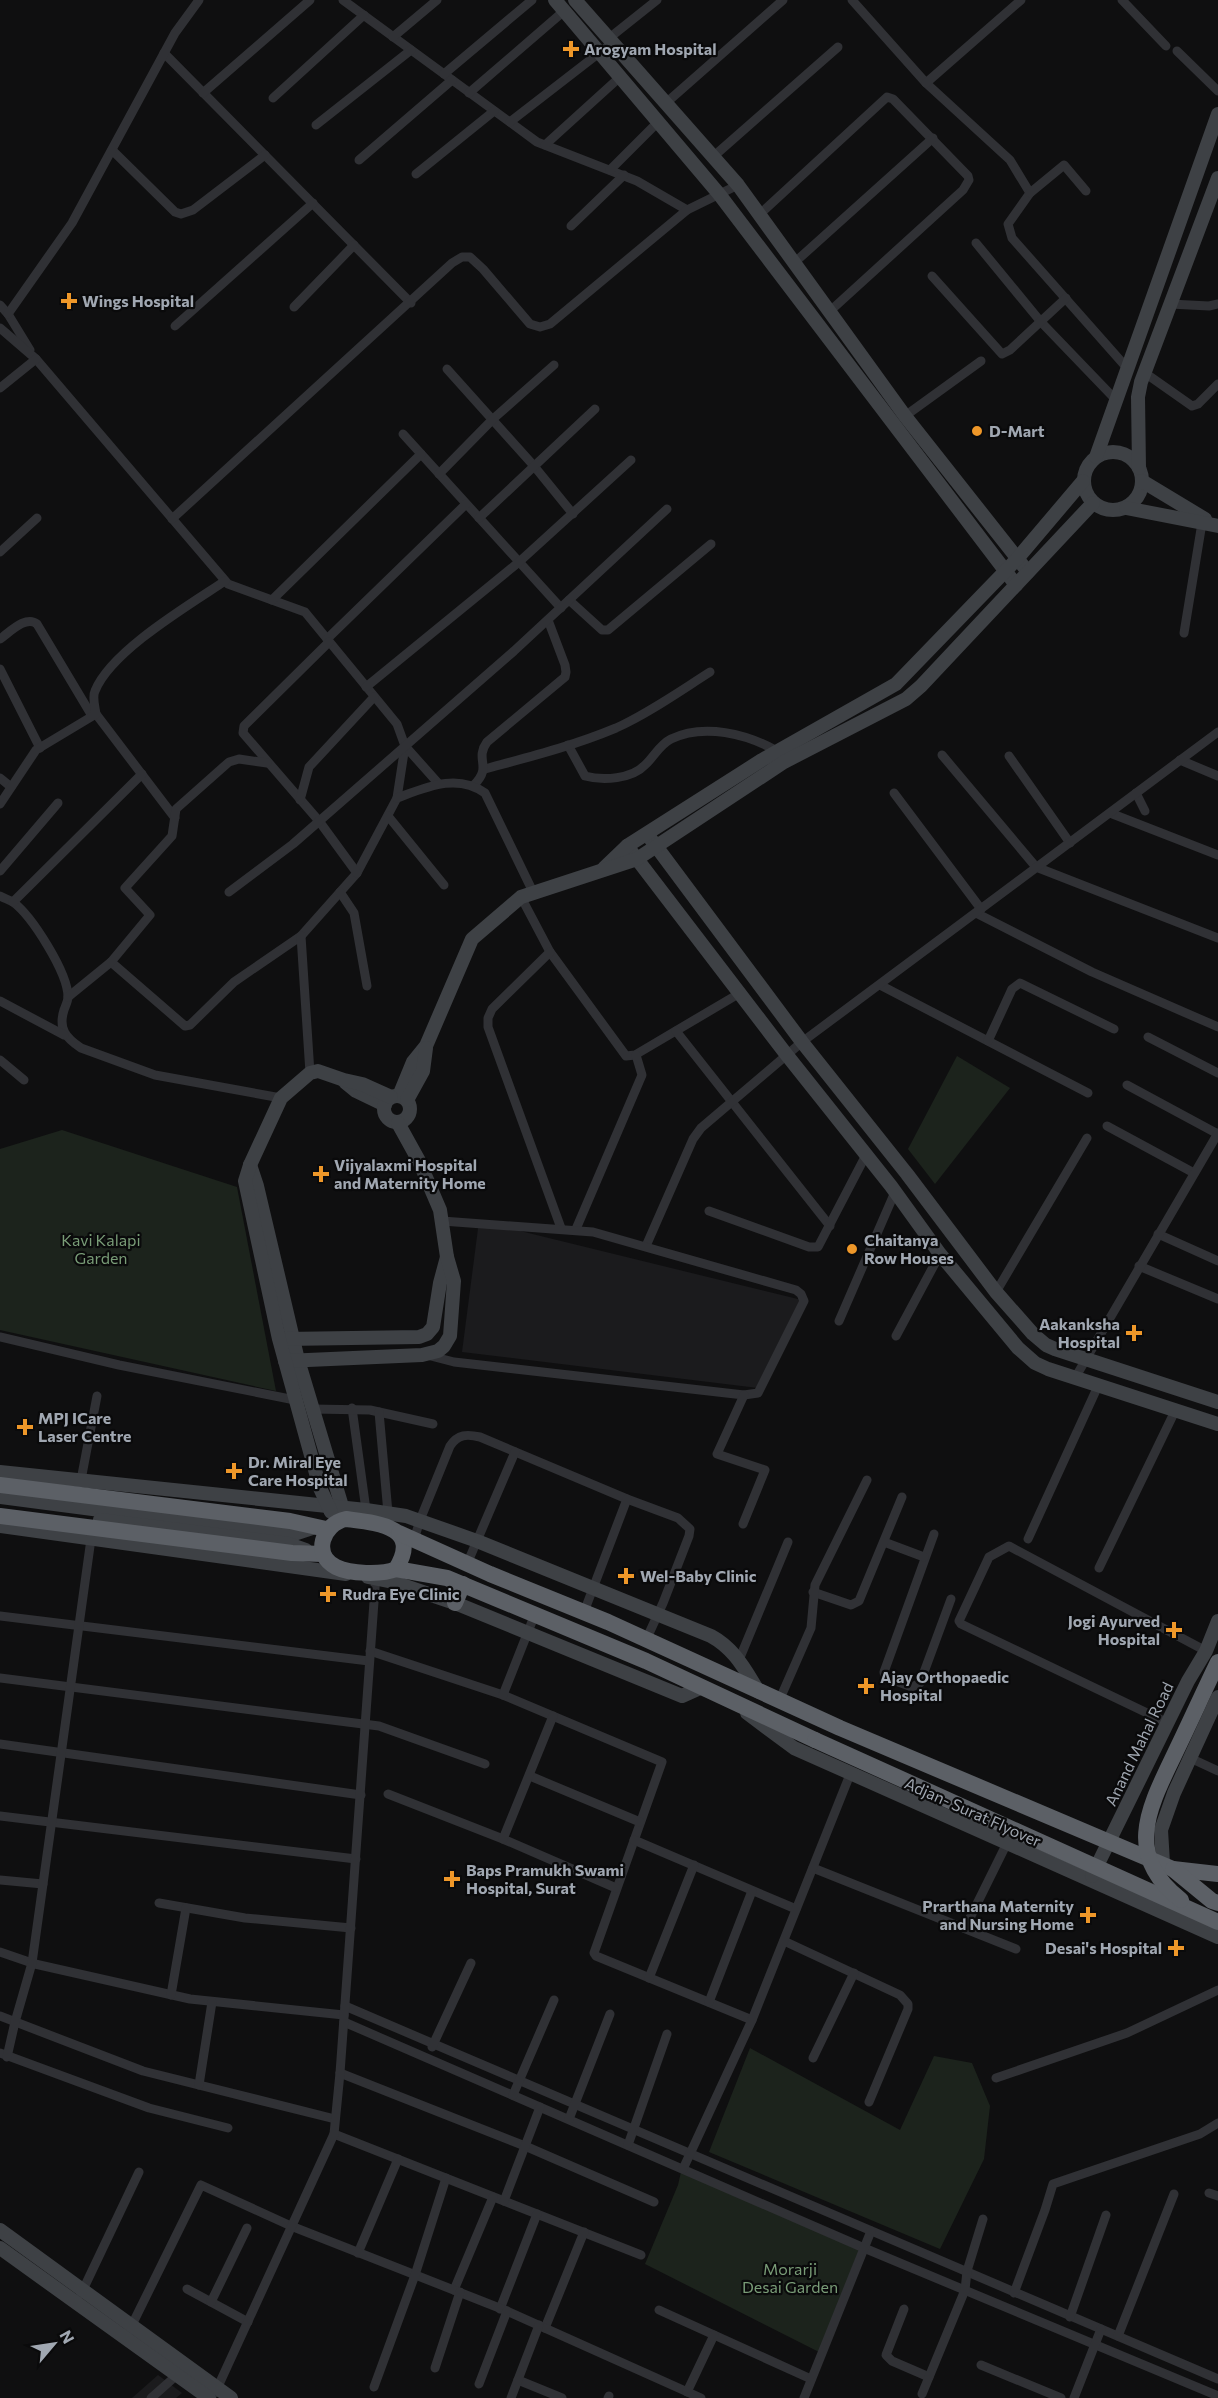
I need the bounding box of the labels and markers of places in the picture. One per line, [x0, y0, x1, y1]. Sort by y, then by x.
place label: Arogyam Hospital [584, 39, 717, 58]
marker: Arogyam Hospital [562, 40, 580, 58]
place label: Wings Hospital [82, 291, 194, 310]
marker: Wings Hospital [60, 292, 78, 310]
place label: D-Mart [989, 421, 1045, 440]
marker: D-Mart [970, 424, 984, 438]
place label: Vijyalaxmi Hospital and Maternity Home [334, 1155, 486, 1192]
marker: Vijyalaxmi Hospital and Maternity Home [312, 1165, 330, 1183]
place label: Chaitanya Row Houses [864, 1230, 954, 1267]
marker: Chaitanya Row Houses [845, 1242, 859, 1256]
place label: Aakanksha Hospital [1039, 1314, 1120, 1351]
marker: Aakanksha Hospital [1125, 1324, 1143, 1342]
place label: MPJ ICare Laser Centre [38, 1408, 131, 1445]
marker: MPJ ICare Laser Centre [16, 1418, 34, 1436]
place label: Dr. Miral Eye Care Hospital [248, 1452, 348, 1489]
marker: Dr. Miral Eye Care Hospital [225, 1462, 243, 1480]
place label: Wel-Baby Clinic [640, 1566, 757, 1585]
marker: Wel-Baby Clinic [617, 1567, 635, 1585]
place label: Rudra Eye Clinic [342, 1584, 460, 1603]
marker: Rudra Eye Clinic [319, 1585, 337, 1603]
place label: Jogi Ayurved Hospital [1068, 1611, 1160, 1648]
marker: Jogi Ayurved Hospital [1165, 1621, 1183, 1639]
place label: Ajay Orthopaedic Hospital [880, 1667, 1009, 1704]
marker: Ajay Orthopaedic Hospital [857, 1677, 875, 1695]
place label: Baps Pramukh Swami Hospital, Surat [466, 1860, 624, 1897]
marker: Baps Pramukh Swami Hospital, Surat [443, 1870, 461, 1888]
place label: Prarthana Maternity and Nursing Home [922, 1896, 1074, 1933]
marker: Prarthana Maternity and Nursing Home [1079, 1906, 1097, 1924]
place label: Desai's Hospital [1045, 1938, 1162, 1957]
marker: Desai's Hospital [1167, 1939, 1185, 1957]

